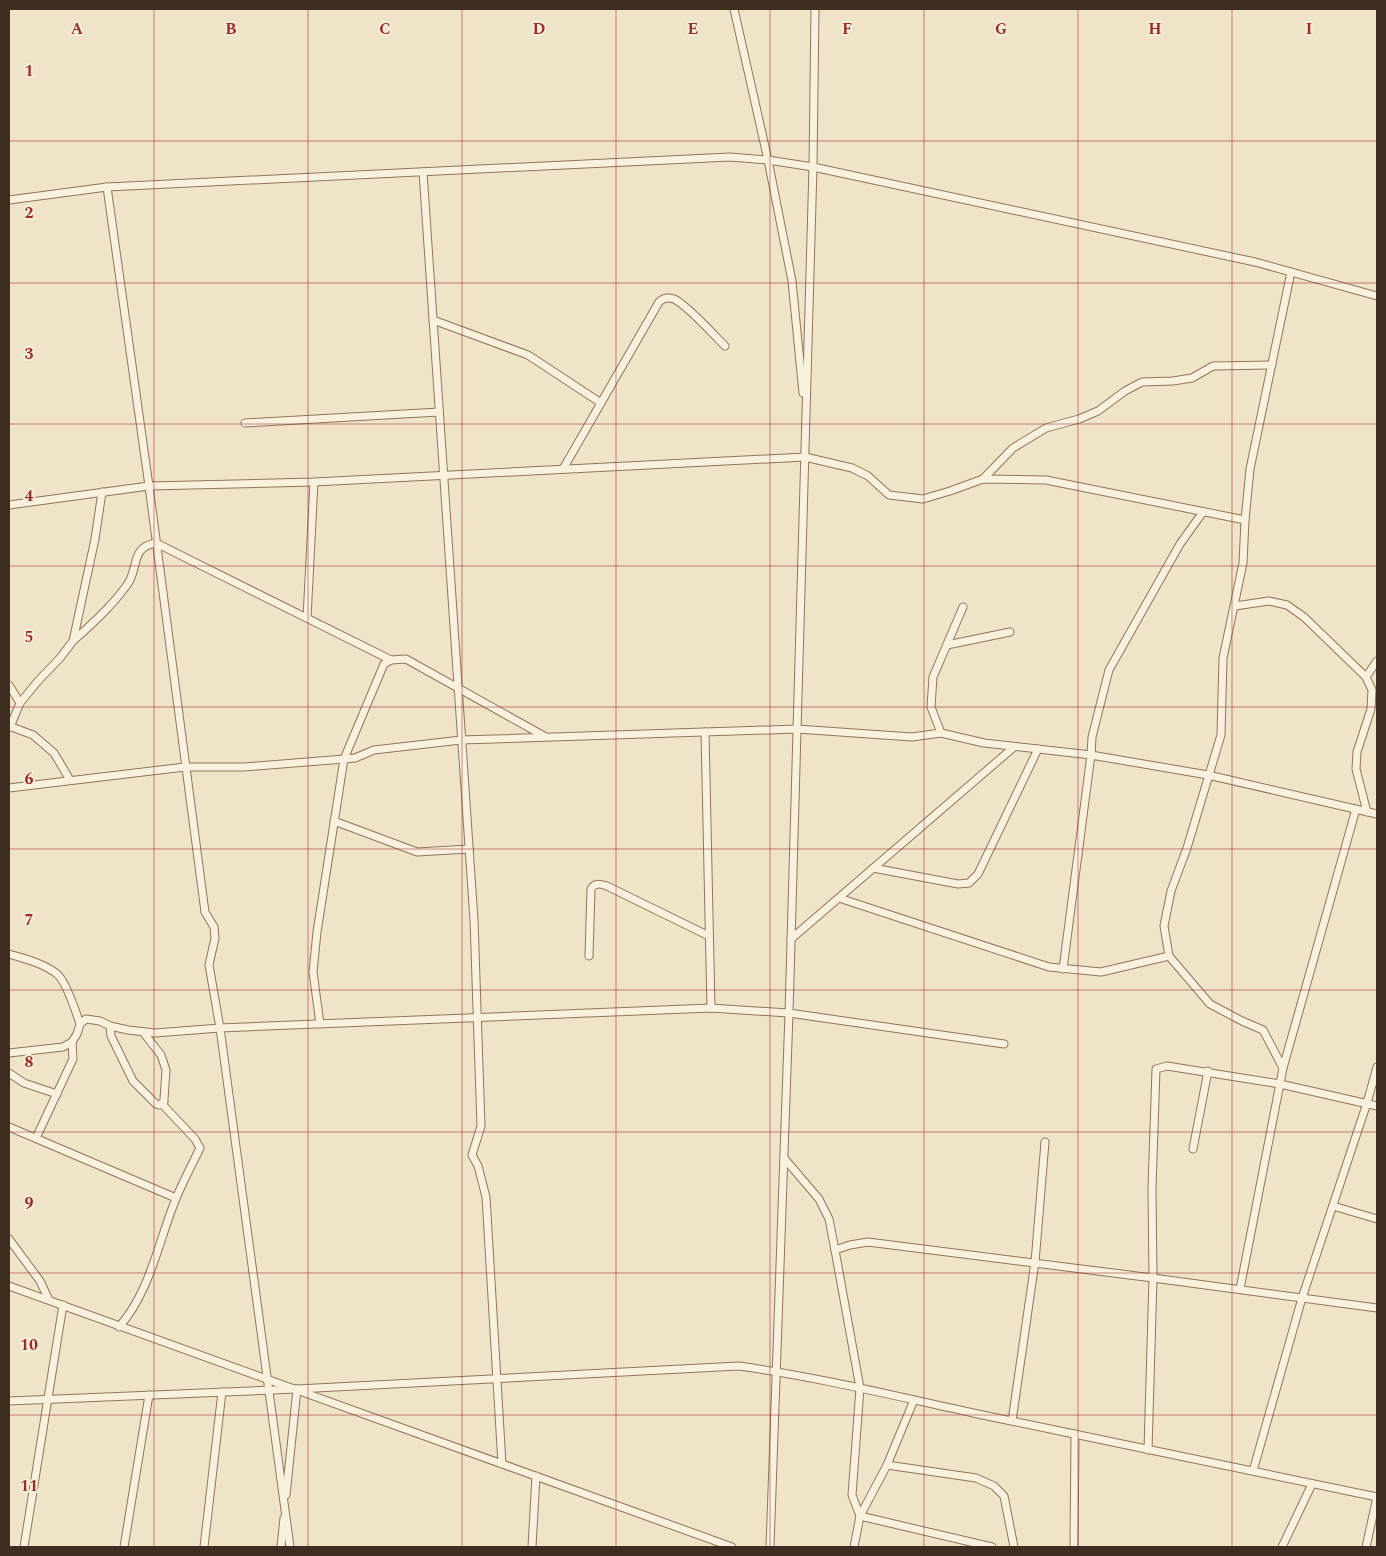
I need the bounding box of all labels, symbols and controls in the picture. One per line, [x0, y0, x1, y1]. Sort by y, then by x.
text: A [71, 17, 84, 41]
text: B [225, 17, 237, 41]
text: C [379, 17, 391, 41]
text: D [533, 17, 546, 41]
text: E [688, 17, 698, 41]
text: F [842, 17, 852, 41]
text: G [995, 17, 1007, 41]
text: H [1148, 17, 1162, 41]
text: I [1306, 17, 1312, 41]
text: 1 [25, 59, 33, 83]
text: 2 [25, 201, 34, 225]
text: 3 [25, 342, 34, 366]
text: 4 [25, 484, 34, 508]
text: 5 [25, 625, 33, 649]
text: 6 [25, 767, 34, 791]
text: 7 [25, 908, 34, 932]
text: 8 [25, 1050, 34, 1074]
text: 9 [25, 1191, 34, 1215]
text: 10 [20, 1333, 38, 1357]
text: 11 [20, 1474, 38, 1498]

